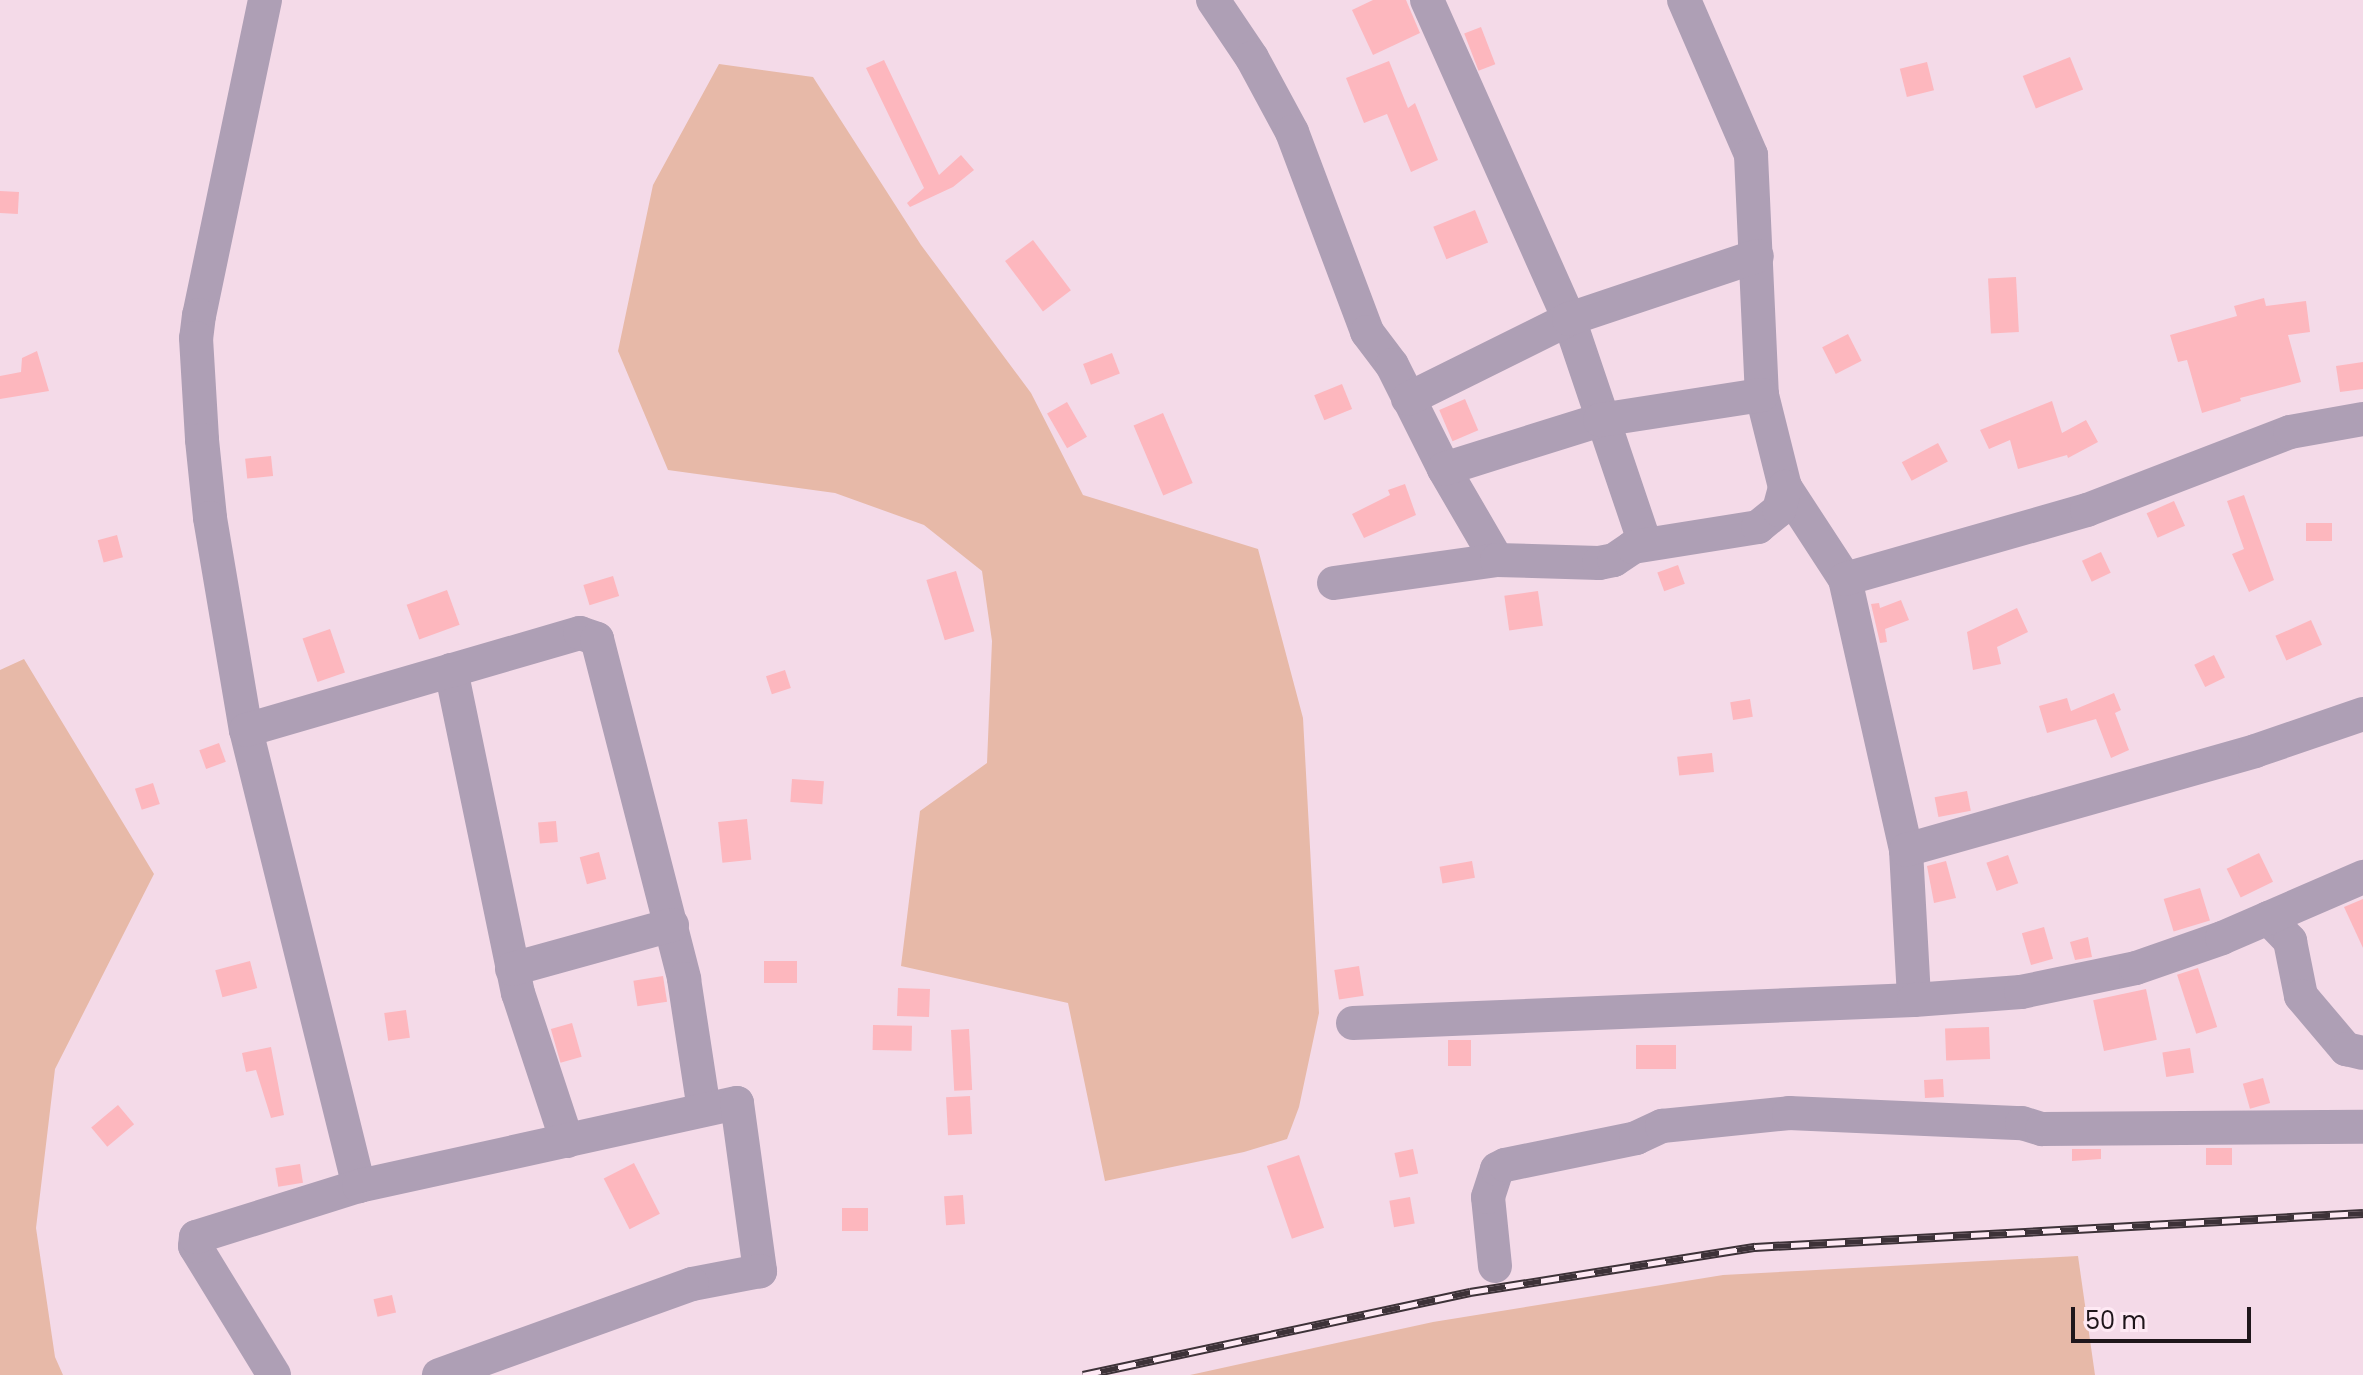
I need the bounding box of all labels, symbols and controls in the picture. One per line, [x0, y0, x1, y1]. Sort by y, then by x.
scale bar [2075, 1291, 2255, 1341]
text: 50 m [2085, 1304, 2146, 1337]

